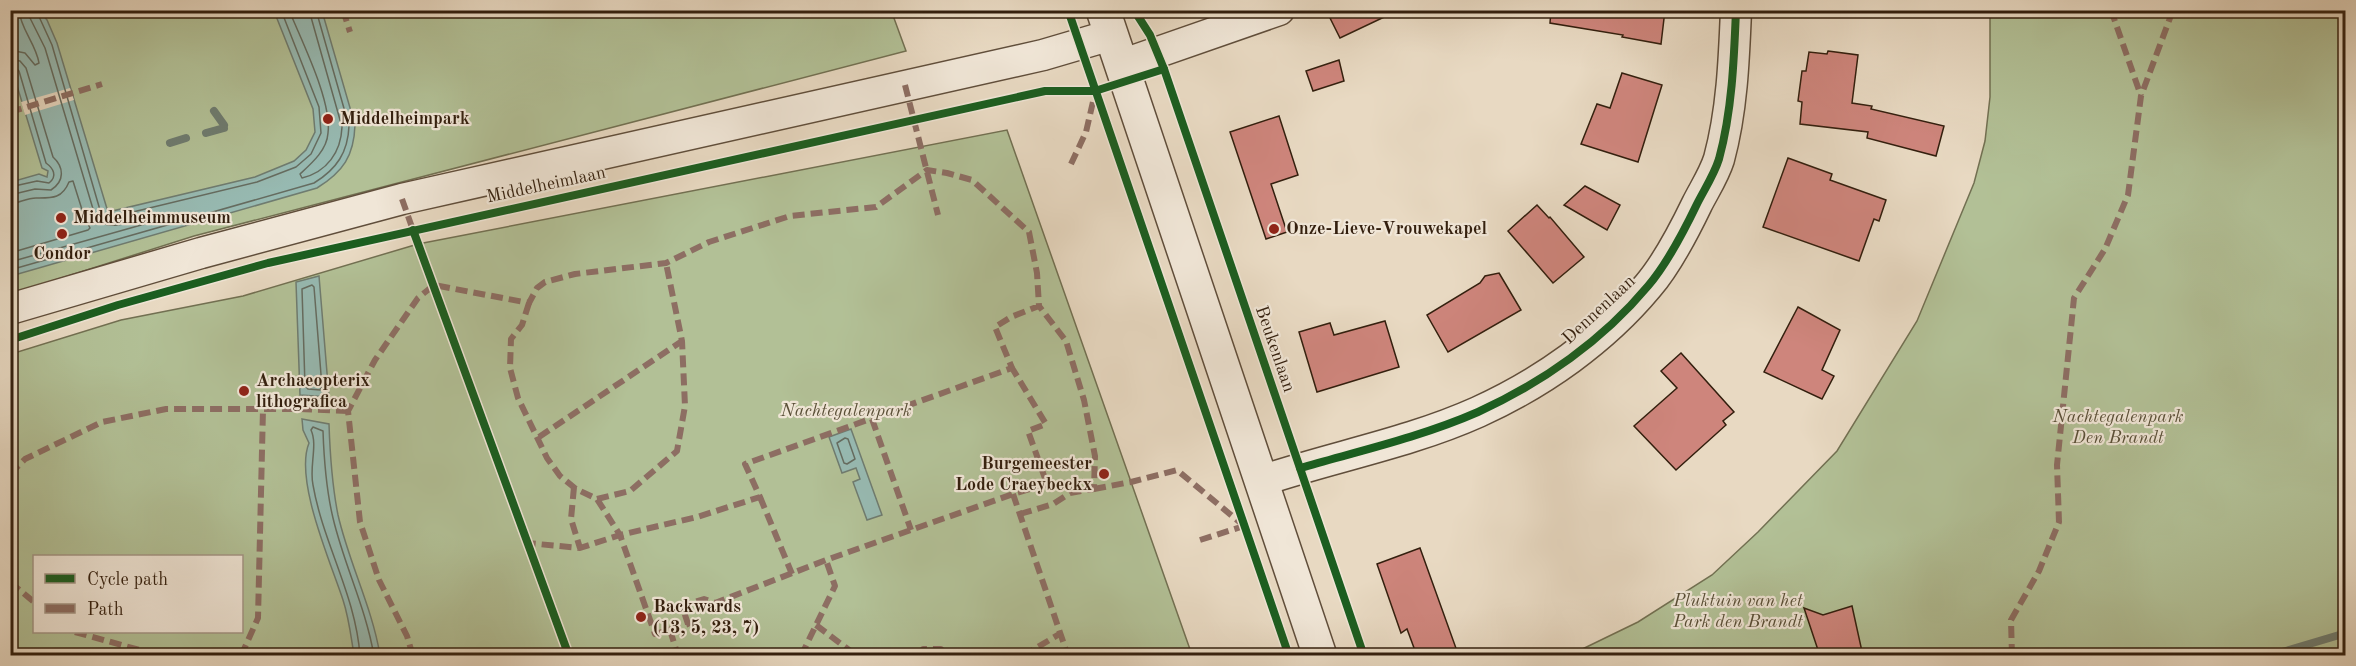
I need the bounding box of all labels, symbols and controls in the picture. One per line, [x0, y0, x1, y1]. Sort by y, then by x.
place label: Middelheimpark [340, 110, 470, 128]
marker: Middelheimpark [321, 112, 335, 126]
street label: Middelheimlaan [485, 164, 608, 206]
place label: Middelheimmuseum [73, 209, 231, 227]
marker: Middelheimmuseum [54, 211, 68, 225]
place label: Onze-Lieve-Vrouwekapel [1286, 220, 1487, 238]
marker: Onze-Lieve-Vrouwekapel [1267, 222, 1281, 236]
marker: Condor [55, 227, 69, 241]
place label: Condor [33, 245, 91, 263]
street label: Dennenlaan [1559, 272, 1639, 348]
street label: Beukenlaan [1252, 303, 1298, 395]
place label: Archaeopterix lithografica [256, 372, 370, 411]
marker: Archaeopterix lithografica [237, 384, 251, 398]
park label: Nachtegalenpark [780, 402, 912, 420]
park label: Nachtegalenpark Den Brandt [2052, 408, 2184, 447]
place label: Burgemeester Lode Craeybeckx [955, 455, 1092, 494]
marker: Burgemeester Lode Craeybeckx [1097, 467, 1111, 481]
legend [33, 555, 243, 633]
text: Cycle path [87, 571, 168, 589]
park label: Pluktuin van het Park den Brandt [1672, 592, 1803, 631]
place label: Backwards (13, 5, 23, 7) [653, 598, 759, 637]
text: Path [87, 601, 124, 619]
marker: Backwards (13, 5, 23, 7) [634, 610, 648, 624]

